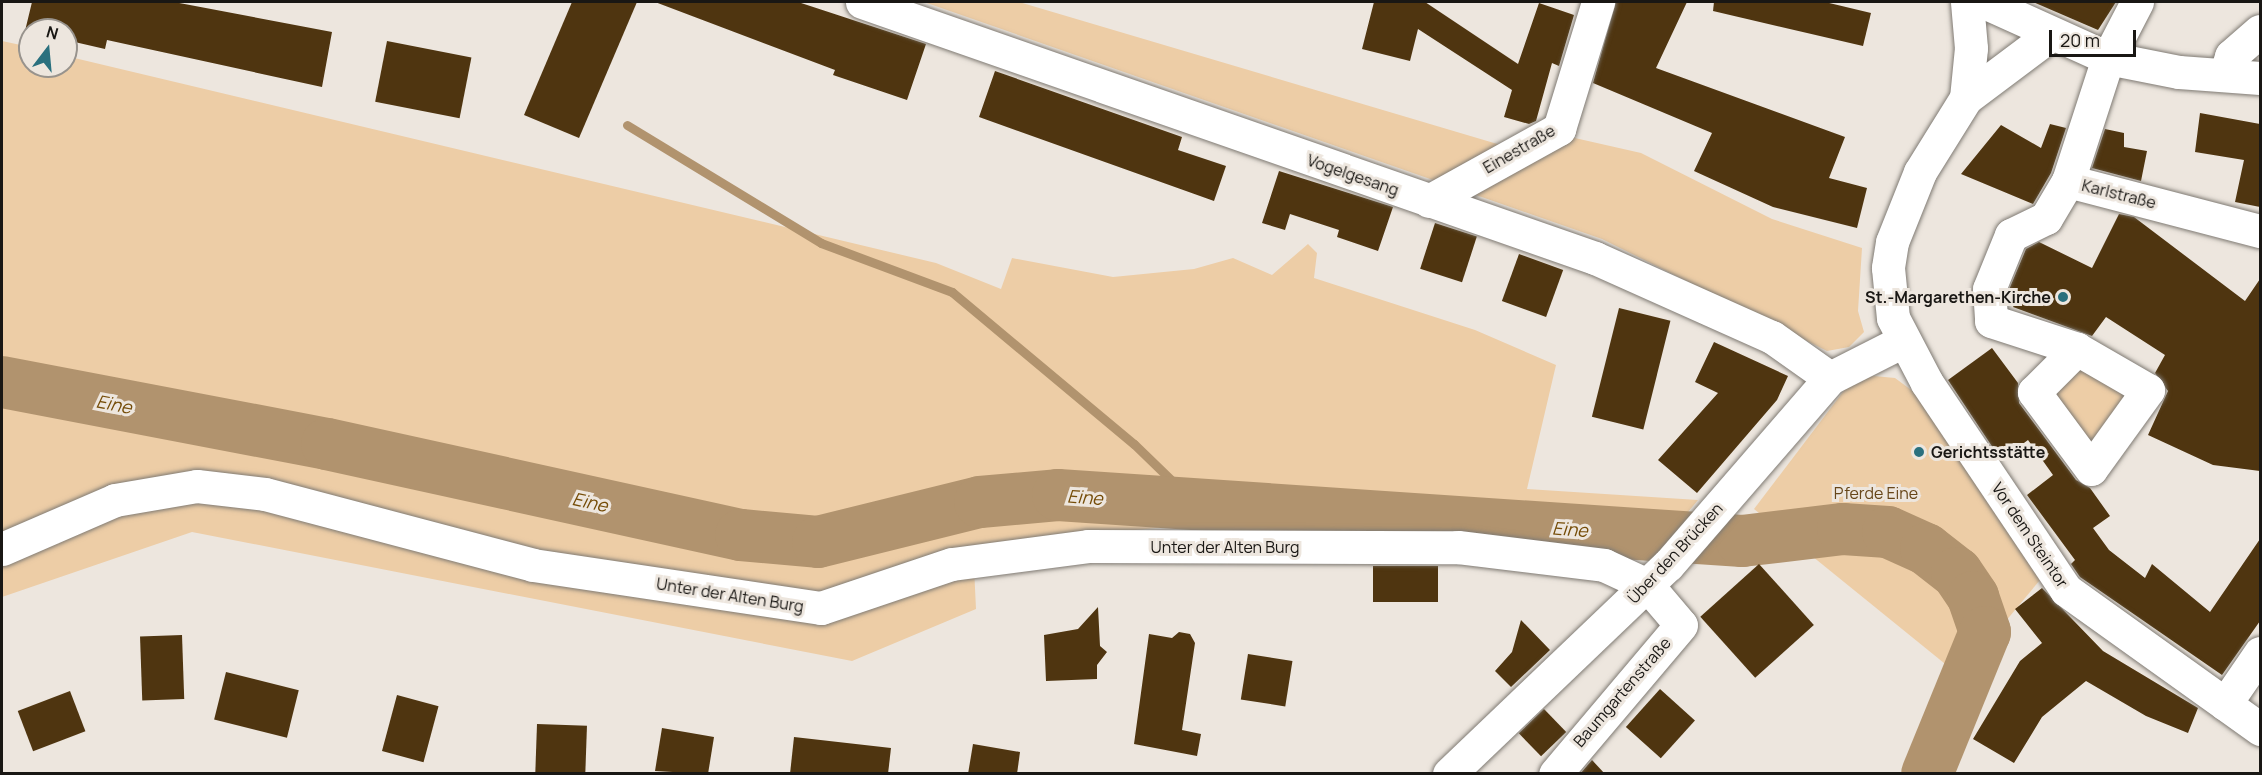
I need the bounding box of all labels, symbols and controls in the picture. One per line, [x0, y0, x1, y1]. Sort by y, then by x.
north arrow [18, 18, 78, 78]
scale bar [2052, 18, 2139, 56]
text: N [44, 20, 61, 45]
text: 20 m [2060, 28, 2100, 52]
street label: Einestraße [1480, 121, 1558, 177]
street label: Vogelgesang [1305, 150, 1401, 200]
street label: Karlstraße [2080, 175, 2158, 213]
place label: St.-Margarethen-Kirche [1865, 287, 2051, 307]
marker: St.-Margarethen-Kirche [2056, 290, 2070, 304]
water label: Eine [94, 390, 134, 418]
place label: Gerichtsstätte [1931, 442, 2045, 462]
marker: Gerichtsstätte [1912, 445, 1926, 459]
street label: Vor dem Steintor [1988, 479, 2072, 591]
park label: Pferde Eine [1834, 483, 1918, 503]
water label: Eine [1066, 485, 1104, 509]
water label: Eine [570, 488, 610, 516]
street label: Über den Brücken [1623, 499, 1727, 607]
water label: Eine [1551, 517, 1589, 541]
street label: Unter der Alten Burg [1151, 537, 1299, 557]
street label: Unter der Alten Burg [655, 574, 805, 616]
street label: Baumgartenstraße [1569, 633, 1675, 751]

